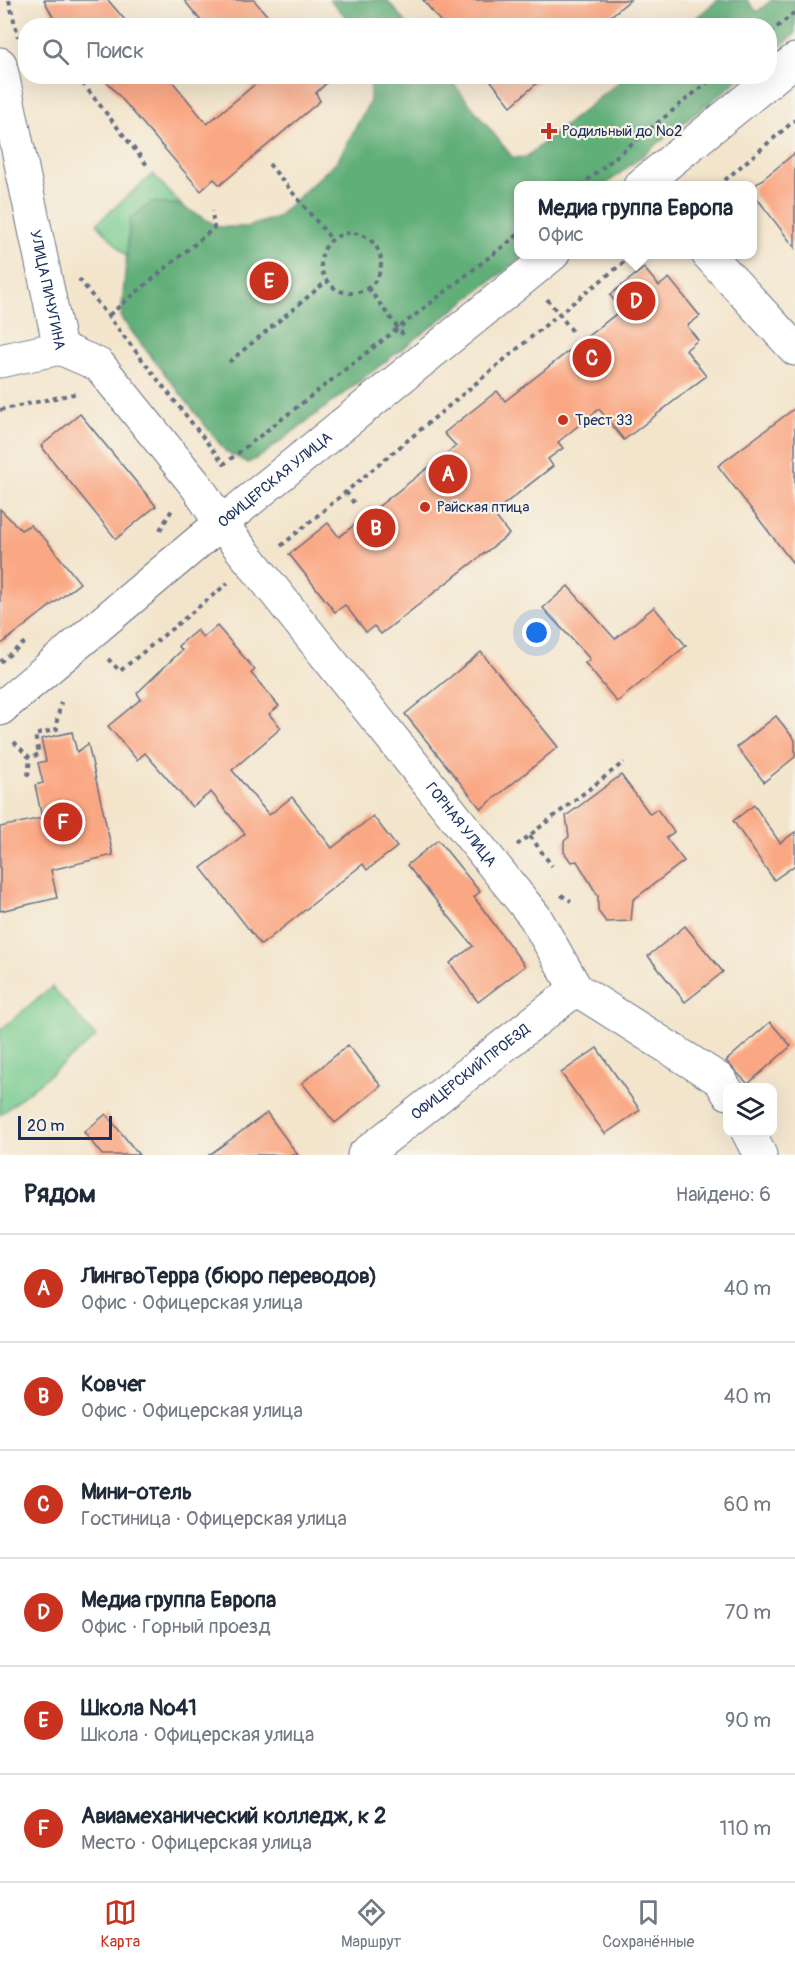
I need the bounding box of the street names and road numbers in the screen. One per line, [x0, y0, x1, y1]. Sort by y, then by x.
street label: УЛИЦА ПИЧУГИНА [26, 228, 70, 352]
street label: ОФИЦЕРСКАЯ УЛИЦА [214, 428, 336, 532]
street label: ГОРНАЯ УЛИЦА [422, 779, 501, 871]
street label: ОФИЦЕРСКИЙ ПРОЕЗД [407, 1019, 534, 1124]

